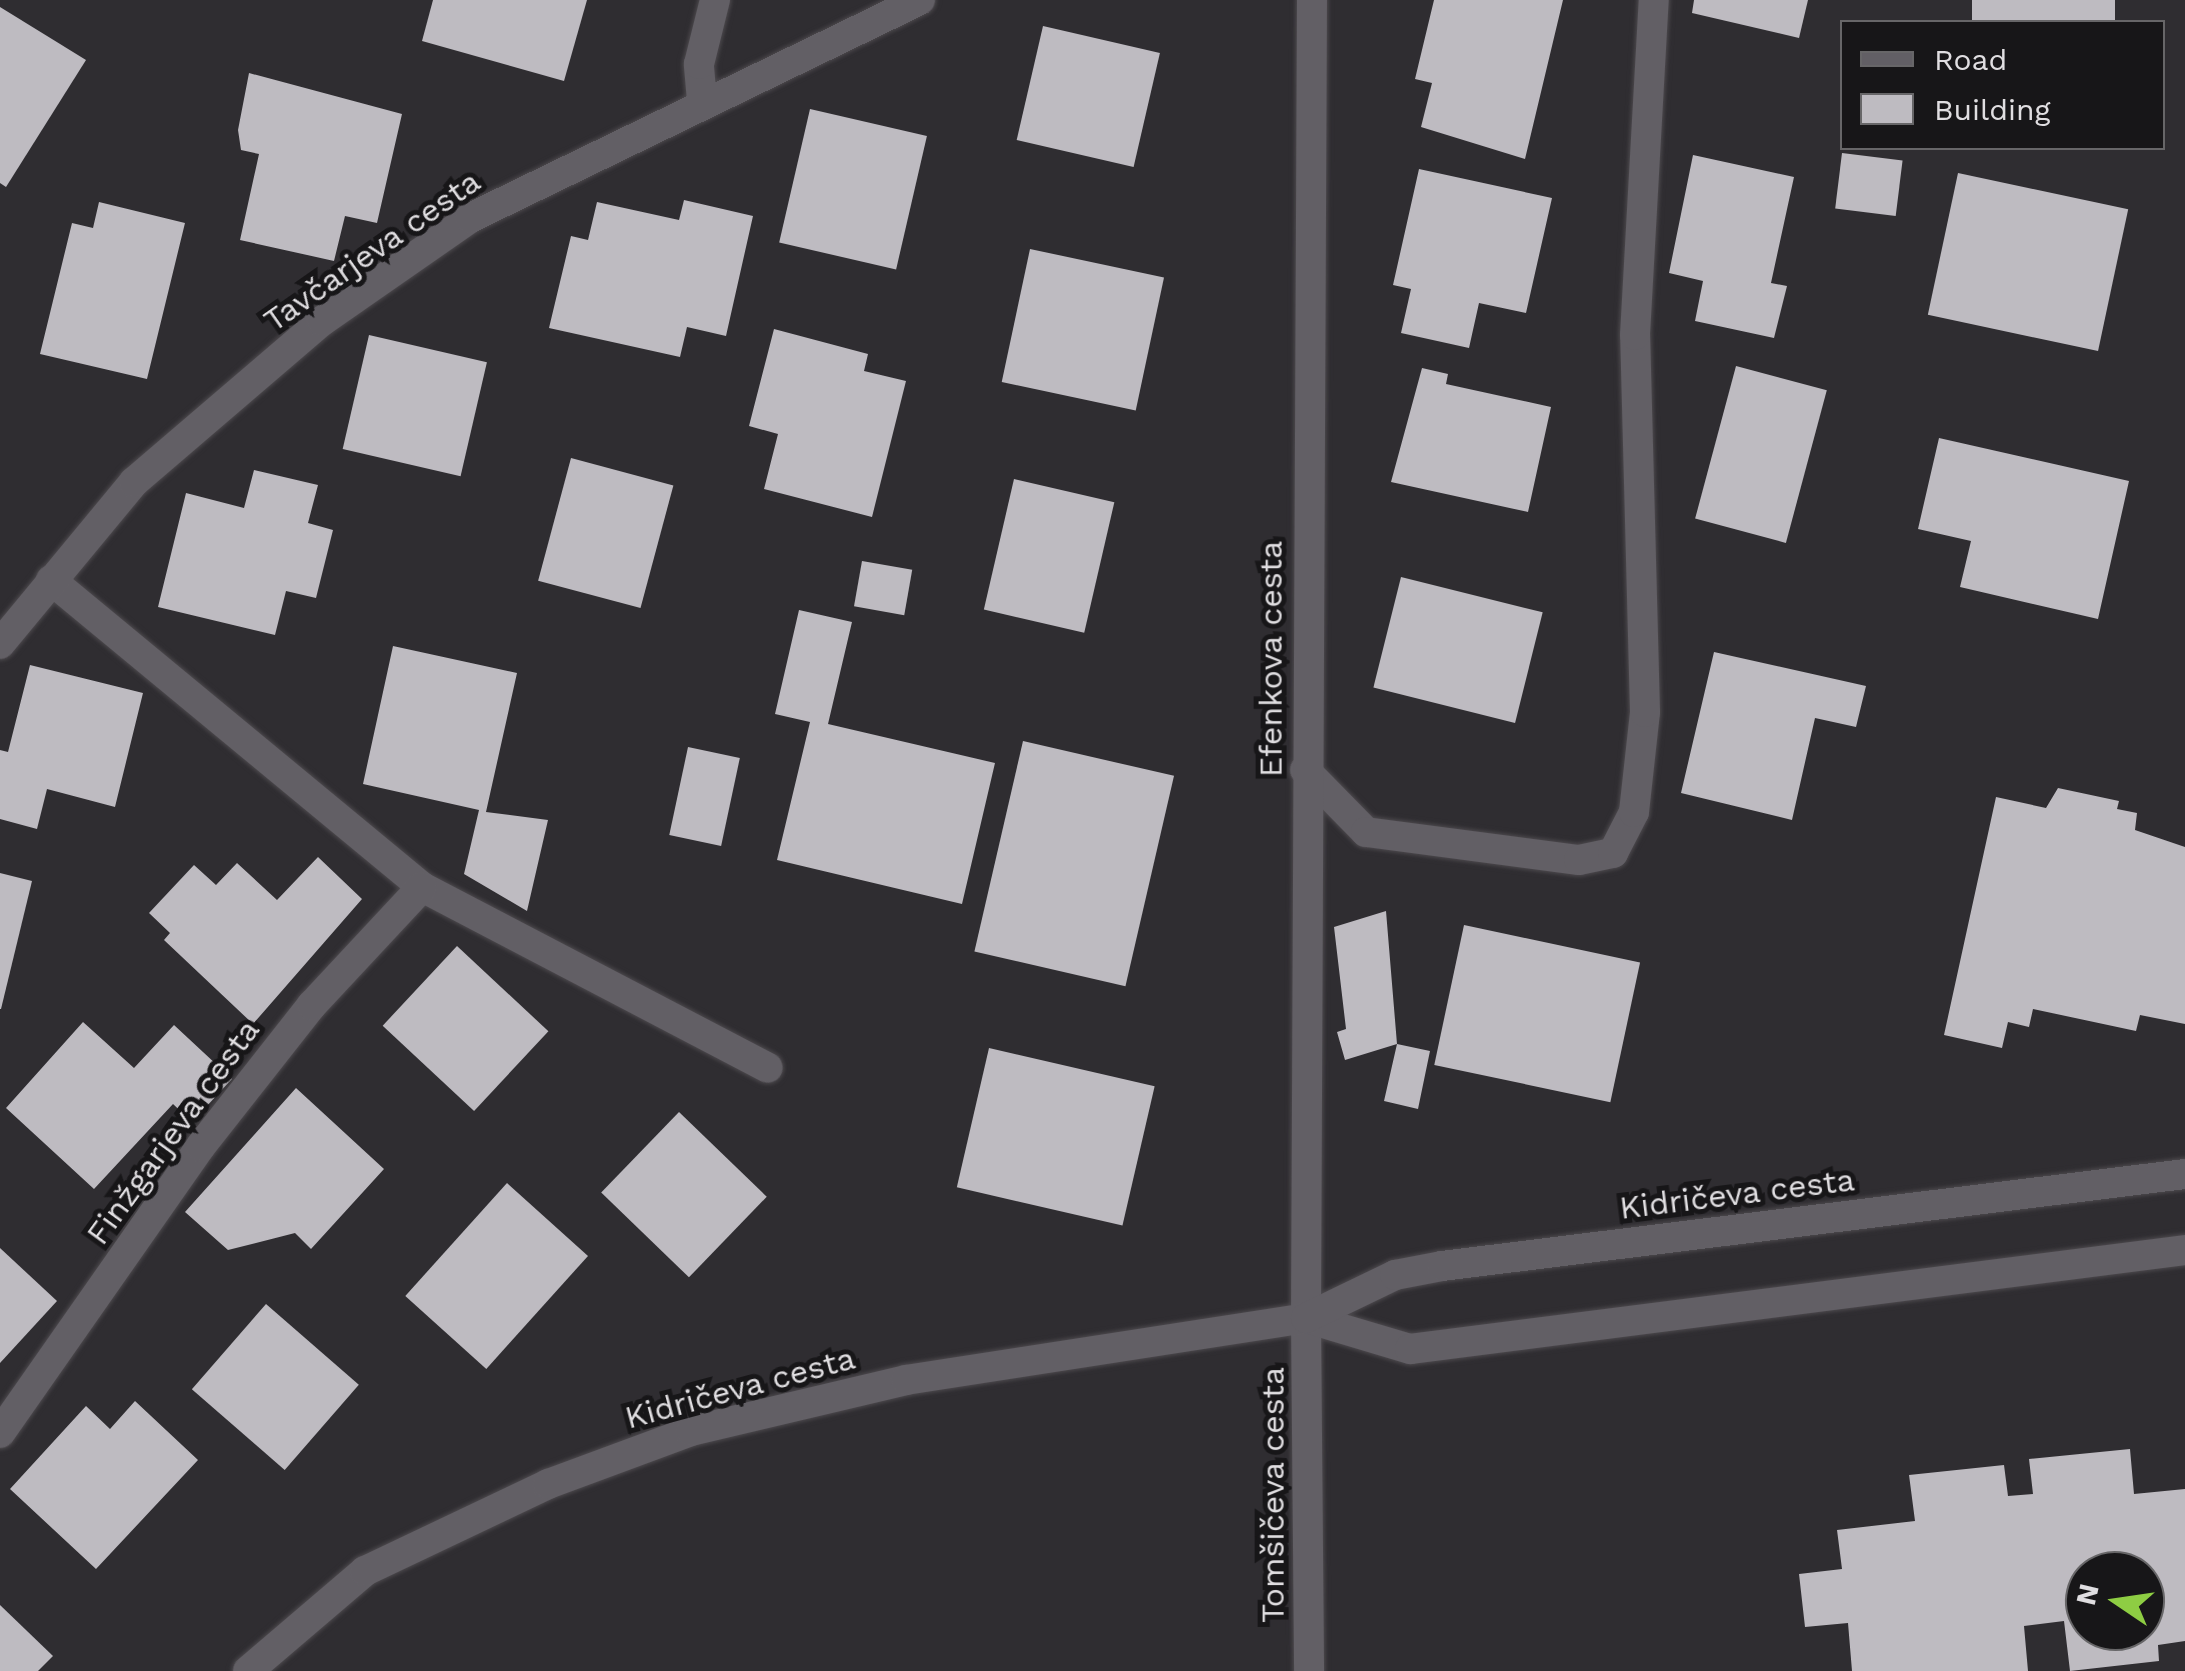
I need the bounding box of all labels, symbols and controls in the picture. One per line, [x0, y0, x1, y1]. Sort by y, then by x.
legend [1840, 20, 2165, 150]
text: Road [1934, 42, 2007, 77]
text: Building [1934, 92, 2051, 127]
street label: Tavčarjeva cesta [256, 162, 488, 340]
street label: Efenkova cesta [1252, 540, 1290, 778]
street label: Finžgarjeva cesta [78, 1012, 268, 1252]
street label: Kidričeva cesta [1617, 1160, 1857, 1228]
street label: Kidričeva cesta [621, 1339, 859, 1437]
street label: Tomšičeva cesta [1254, 1367, 1292, 1623]
north arrow [2065, 1551, 2165, 1651]
text: N [2069, 1581, 2106, 1608]

